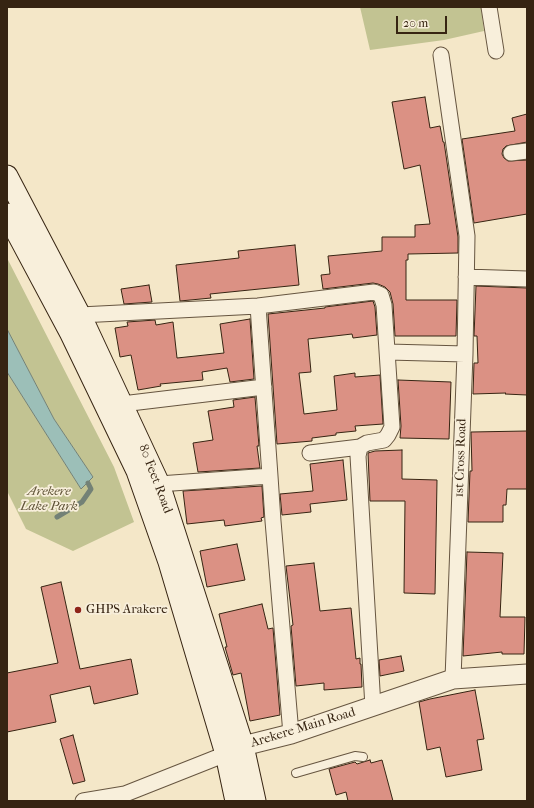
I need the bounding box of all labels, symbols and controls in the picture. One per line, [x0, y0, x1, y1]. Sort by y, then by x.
scale bar [398, 8, 449, 34]
text: 20 m [403, 16, 428, 30]
street label: 1st Cross Road [452, 418, 470, 498]
street label: 80 Feet Road [135, 442, 175, 516]
park label: Arekere Lake Park [20, 484, 78, 515]
place label: GHPS Arakere [86, 602, 168, 618]
marker: GHPS Arakere [73, 605, 83, 615]
street label: Arekere Main Road [249, 705, 357, 751]

